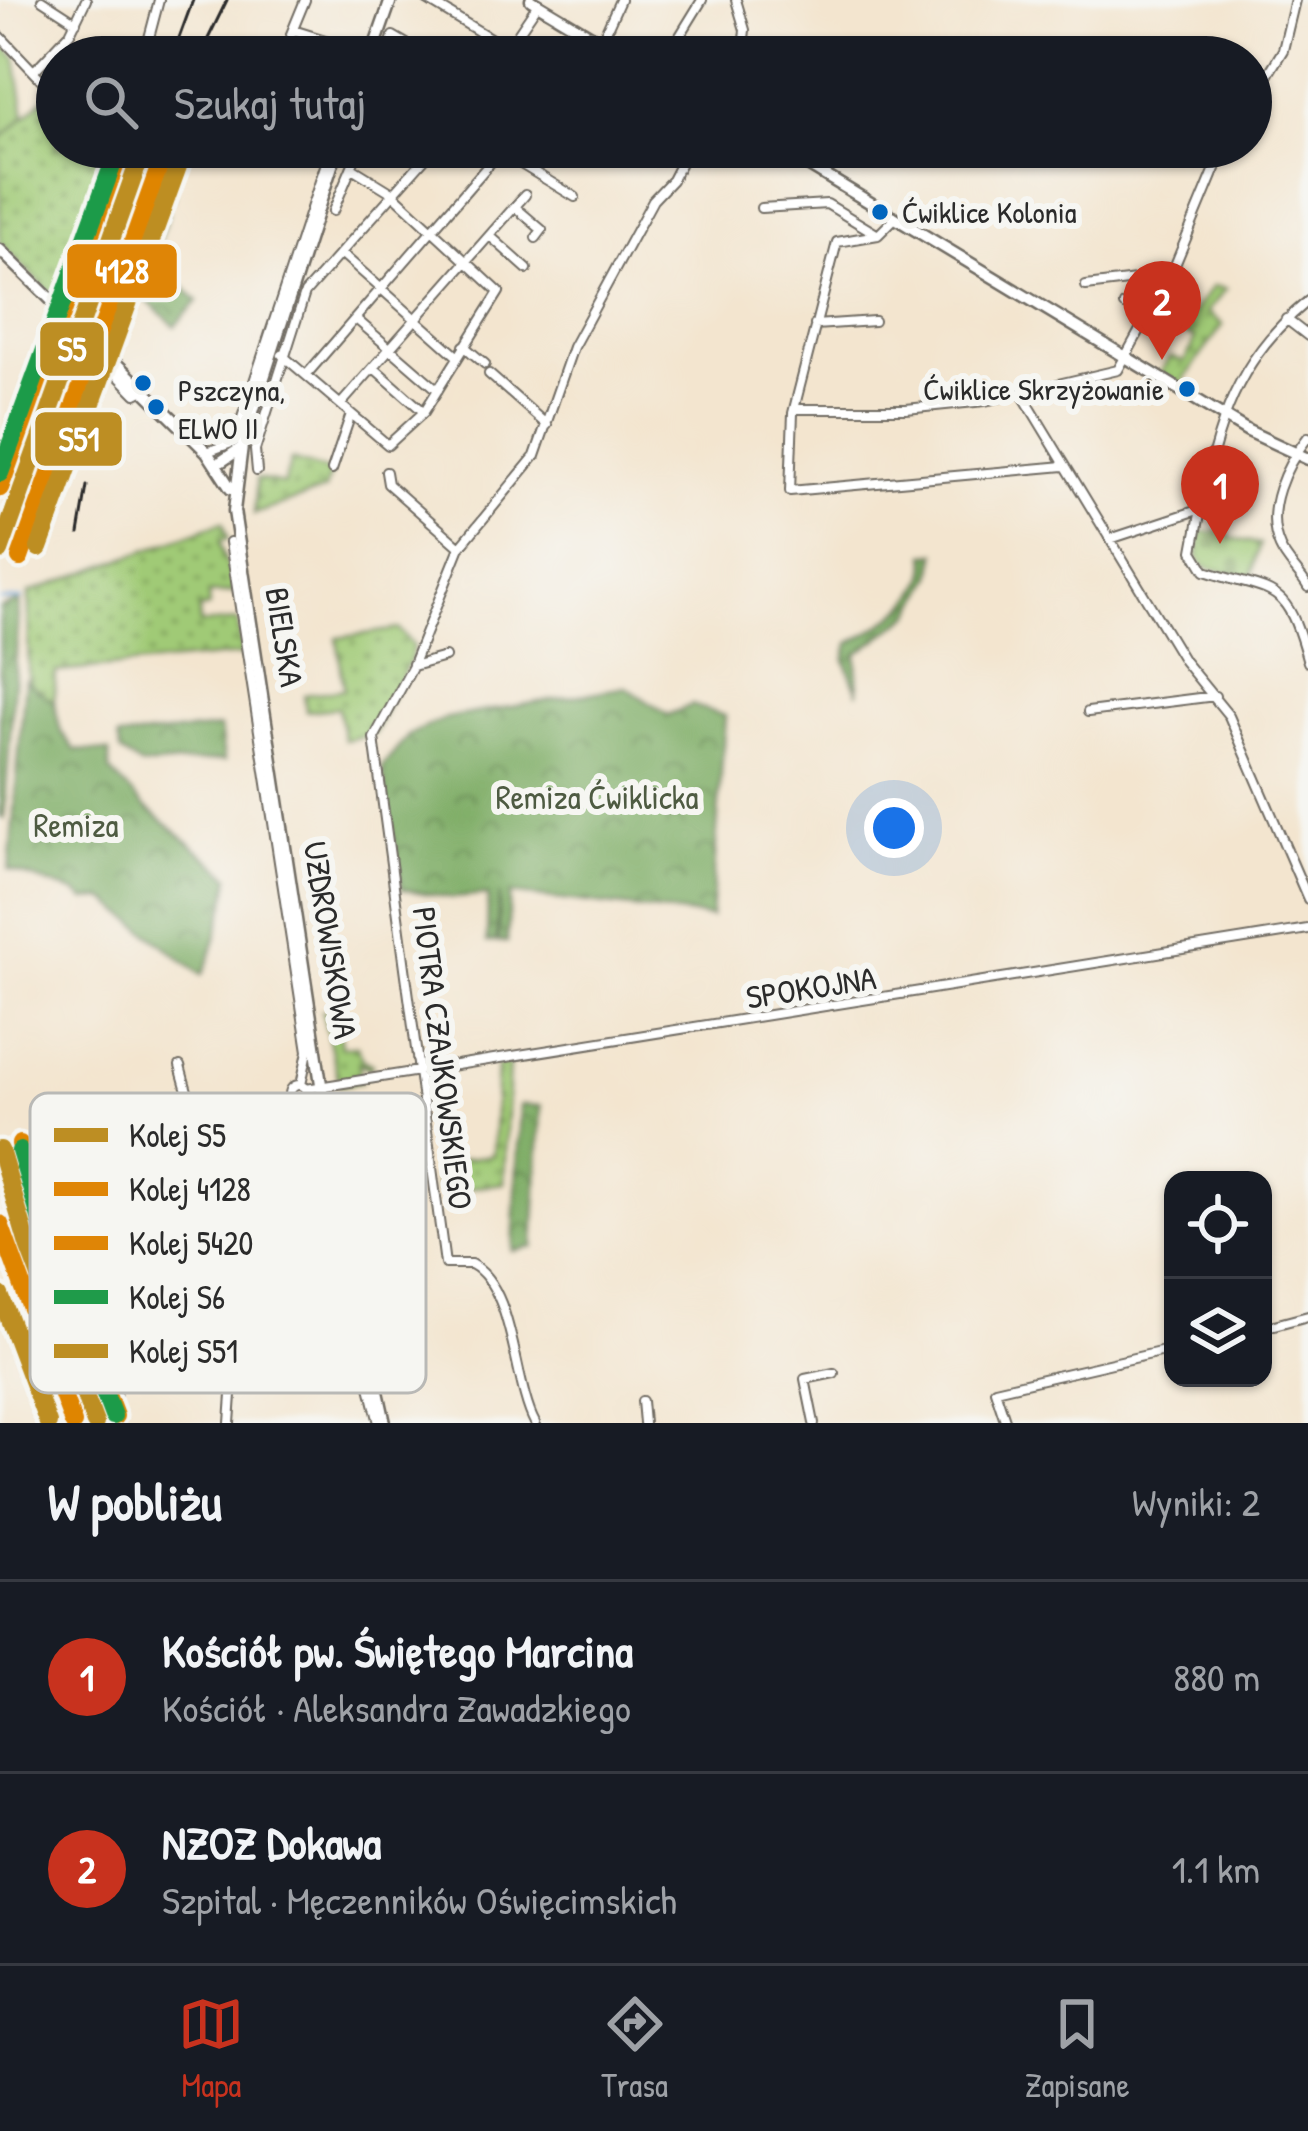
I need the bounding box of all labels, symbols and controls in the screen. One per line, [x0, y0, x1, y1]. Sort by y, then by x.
search box [36, 36, 1272, 168]
icon: search [78, 69, 144, 135]
text: Szukaj tutaj [174, 72, 366, 133]
place label: Ćwiklice Kolonia [902, 192, 1077, 232]
marker: Ćwiklice Kolonia [869, 201, 891, 223]
line badge: 4128 [65, 242, 179, 300]
text: 4128 [95, 249, 149, 293]
pin: 2 [1123, 261, 1201, 360]
line badge: S5 [38, 320, 106, 378]
text: S5 [57, 327, 87, 371]
place label: Ćwiklice Skrzyżowanie [923, 369, 1164, 409]
place label: Pszczyna, ELWO II [178, 370, 285, 448]
unlabelled marker [132, 372, 154, 394]
marker: Ćwiklice Skrzyżowanie [1176, 378, 1198, 400]
marker: Pszczyna, ELWO II [145, 396, 167, 418]
line badge: S51 [33, 410, 124, 468]
text: S51 [58, 417, 100, 461]
pin: 1 [1181, 445, 1259, 544]
street label: BIELSKA [255, 584, 315, 690]
park label: Remiza Ćwiklicka [496, 775, 698, 819]
your location [864, 798, 924, 858]
park label: Remiza [33, 803, 119, 847]
street label: UZDROWISKOWA [294, 838, 368, 1042]
street label: PIOTRA CZAJKOWSKIEGO [403, 904, 483, 1212]
street label: SPOKOJNA [743, 955, 879, 1019]
legend [30, 1093, 426, 1393]
text: Kolej S5 [129, 1113, 226, 1157]
text: Kolej 4128 [129, 1167, 251, 1211]
map controls [1164, 1171, 1272, 1387]
button: locate [1164, 1171, 1272, 1279]
text: Kolej 5420 [129, 1221, 253, 1265]
text: Kolej S6 [129, 1275, 225, 1319]
button: layers [1164, 1279, 1272, 1387]
text: Kolej S51 [129, 1329, 238, 1373]
text: W pobliżu [48, 1467, 222, 1536]
text: Wyniki: 2 [1132, 1475, 1260, 1528]
text: Kościół pw. Świętego Marcina [162, 1620, 633, 1681]
text: 1 [80, 1650, 94, 1703]
text: 880 m [1173, 1650, 1260, 1703]
text: Kościół · Aleksandra Zawadzkiego [162, 1681, 631, 1734]
text: NZOZ Dokawa [162, 1812, 381, 1873]
text: 2 [78, 1842, 96, 1895]
text: 1.1 km [1172, 1842, 1260, 1895]
text: Szpital · Męczenników Oświęcimskich [162, 1873, 677, 1926]
tab: Mapa [178, 1991, 244, 2107]
tab: Trasa [601, 1991, 668, 2107]
tab: Zapisane [1025, 1991, 1130, 2107]

